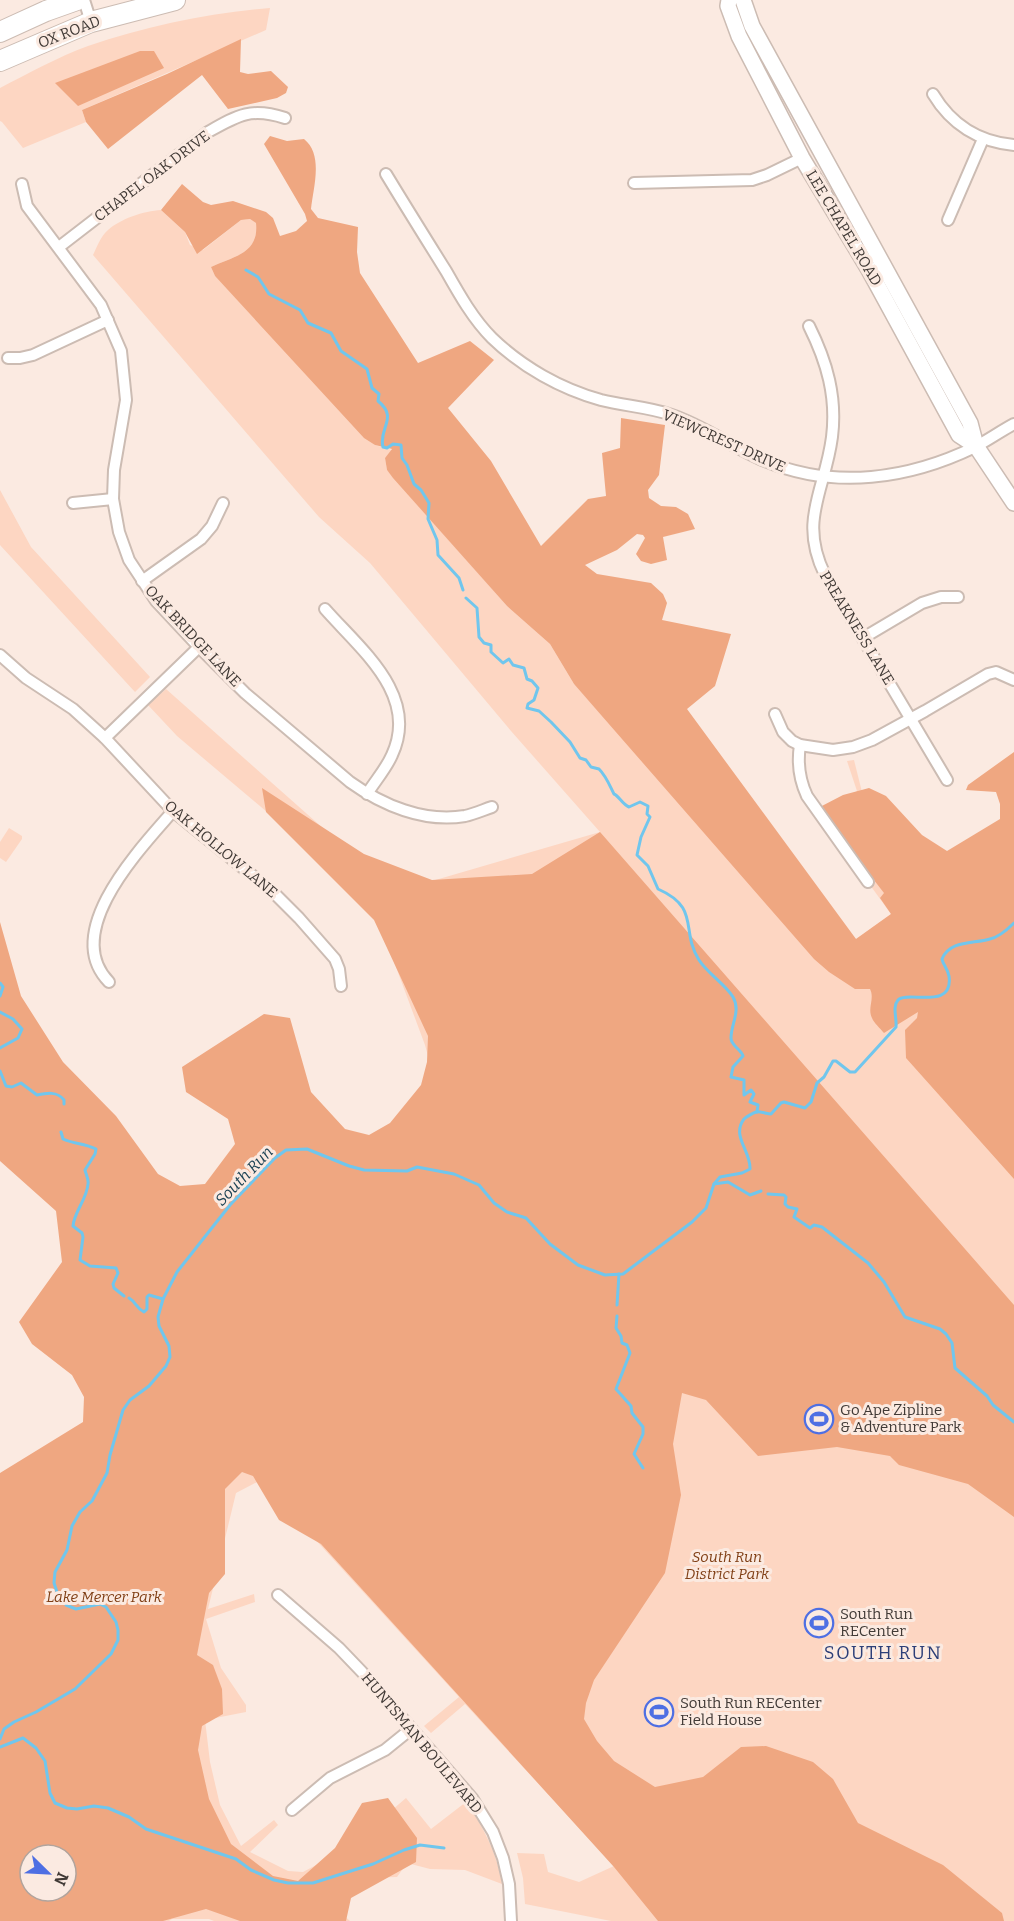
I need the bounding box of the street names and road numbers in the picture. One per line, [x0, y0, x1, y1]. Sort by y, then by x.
street label: OX ROAD [35, 12, 103, 52]
street label: CHAPEL OAK DRIVE [91, 127, 213, 225]
street label: LEE CHAPEL ROAD [802, 167, 886, 289]
street label: VIEWCREST DRIVE [660, 406, 788, 476]
street label: PREAKNESS LANE [816, 568, 898, 688]
street label: OAK BRIDGE LANE [141, 581, 245, 691]
street label: OAK HOLLOW LANE [161, 796, 281, 902]
street label: HUNTSMAN BOULEVARD [358, 1669, 486, 1817]

